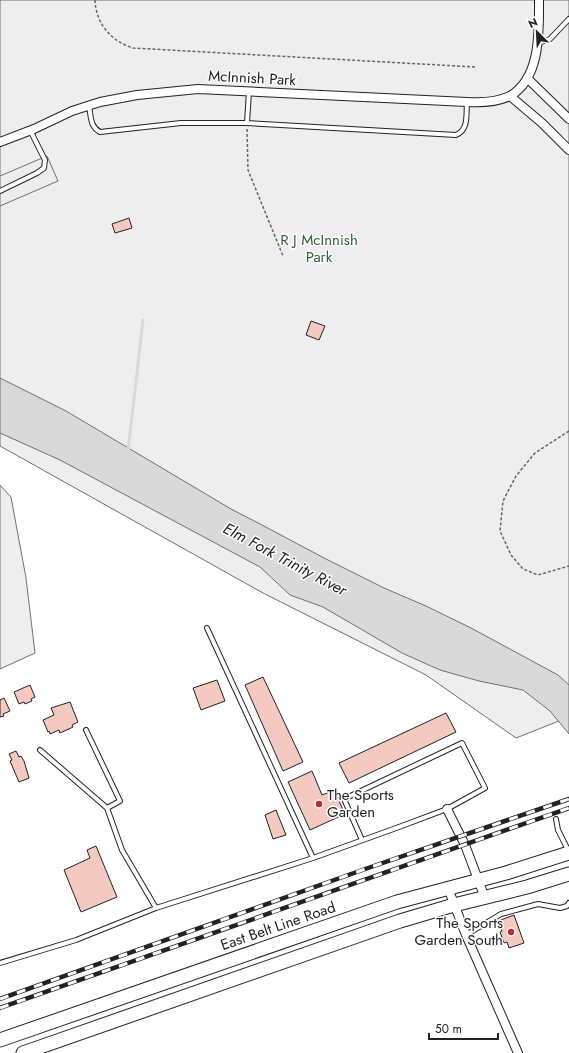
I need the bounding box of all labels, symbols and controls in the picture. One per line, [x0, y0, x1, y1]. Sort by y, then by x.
north arrow [517, 12, 557, 52]
text: N [526, 14, 540, 32]
street label: McInnish Park [208, 65, 297, 91]
park label: R J McInnish Park [280, 229, 358, 268]
water label: Elm Fork Trinity River [219, 517, 352, 602]
place label: The Sports Garden [327, 784, 394, 823]
marker: The Sports Garden [314, 799, 324, 809]
street label: East Belt Line Road [218, 896, 338, 956]
place label: The Sports Garden South [415, 912, 503, 951]
marker: The Sports Garden South [506, 927, 516, 937]
scale bar [429, 1015, 498, 1041]
text: 50 m [435, 1020, 462, 1038]

